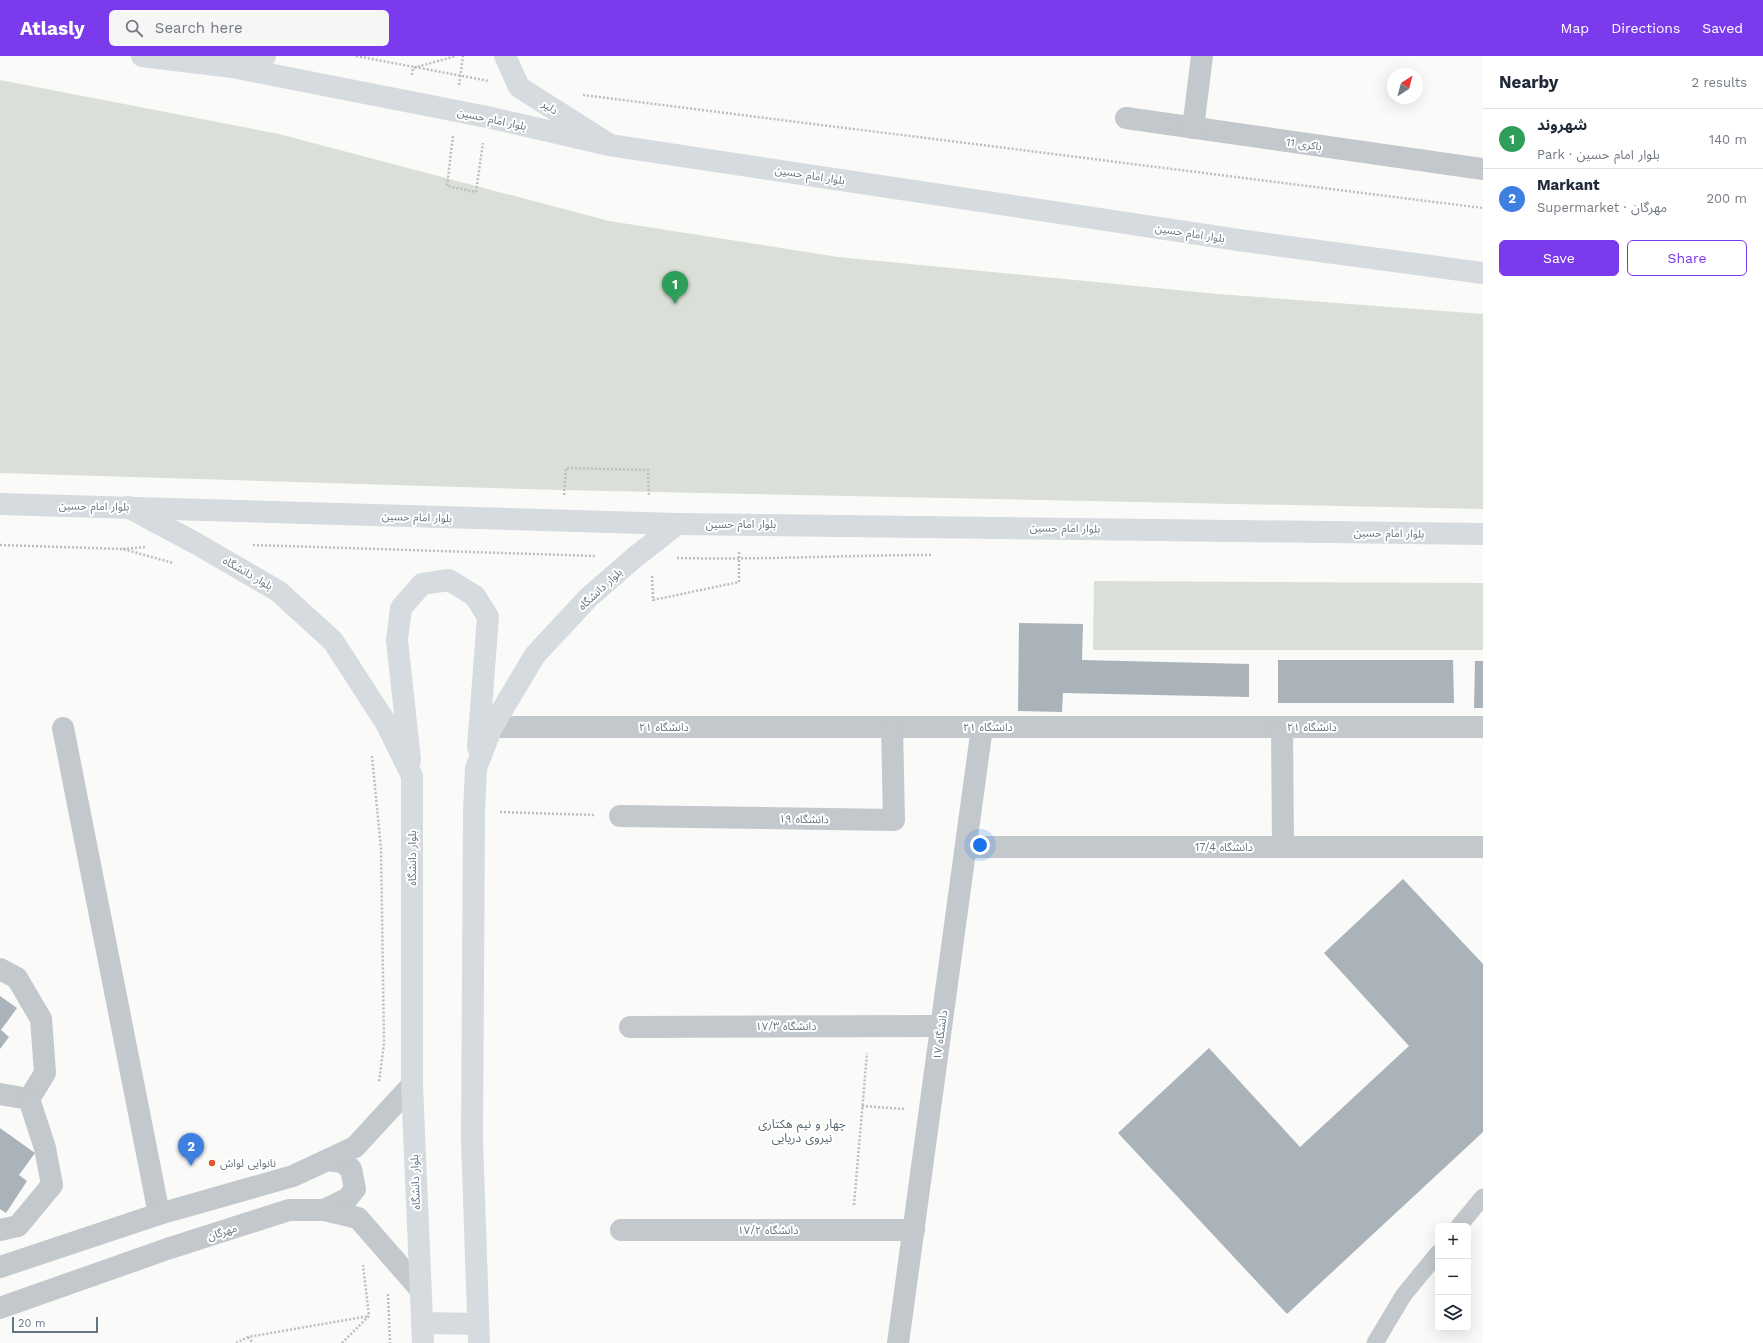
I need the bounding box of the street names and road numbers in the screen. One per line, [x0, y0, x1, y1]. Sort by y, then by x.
street label: دلیر [538, 97, 560, 117]
street label: بلوار امام حسین [456, 106, 528, 134]
street label: باکری 11 [1285, 136, 1323, 153]
street label: بلوار امام حسین [774, 164, 846, 188]
street label: بلوار امام حسین [1154, 222, 1226, 246]
street label: بلوار امام حسین [59, 499, 129, 515]
street label: بلوار امام حسین [381, 510, 452, 526]
street label: بلوار امام حسین [706, 518, 776, 532]
street label: بلوار امام حسین [1030, 521, 1100, 537]
street label: بلوار امام حسین [1354, 526, 1424, 542]
street label: بلوار دانشگاه [221, 554, 275, 593]
street label: بلوار دانشگاه [576, 566, 625, 613]
street label: دانشگاه ۲۱ [639, 721, 689, 734]
street label: دانشگاه ۲۱ [963, 721, 1013, 734]
street label: دانشگاه ۲۱ [1287, 721, 1337, 734]
street label: دانشگاه ۱۹ [779, 813, 829, 826]
street label: بلوار دانشگاه [406, 830, 419, 886]
street label: دانشگاه 17/4 [1195, 841, 1253, 854]
street label: دانشگاه ۱۷ [931, 1010, 950, 1061]
street label: دانشگاه ۱۷/۳ [756, 1020, 816, 1033]
street label: بلوار دانشگاه [408, 1154, 423, 1210]
street label: مهرگان [206, 1222, 239, 1243]
street label: دانشگاه ۱۷/۲ [738, 1224, 798, 1237]

